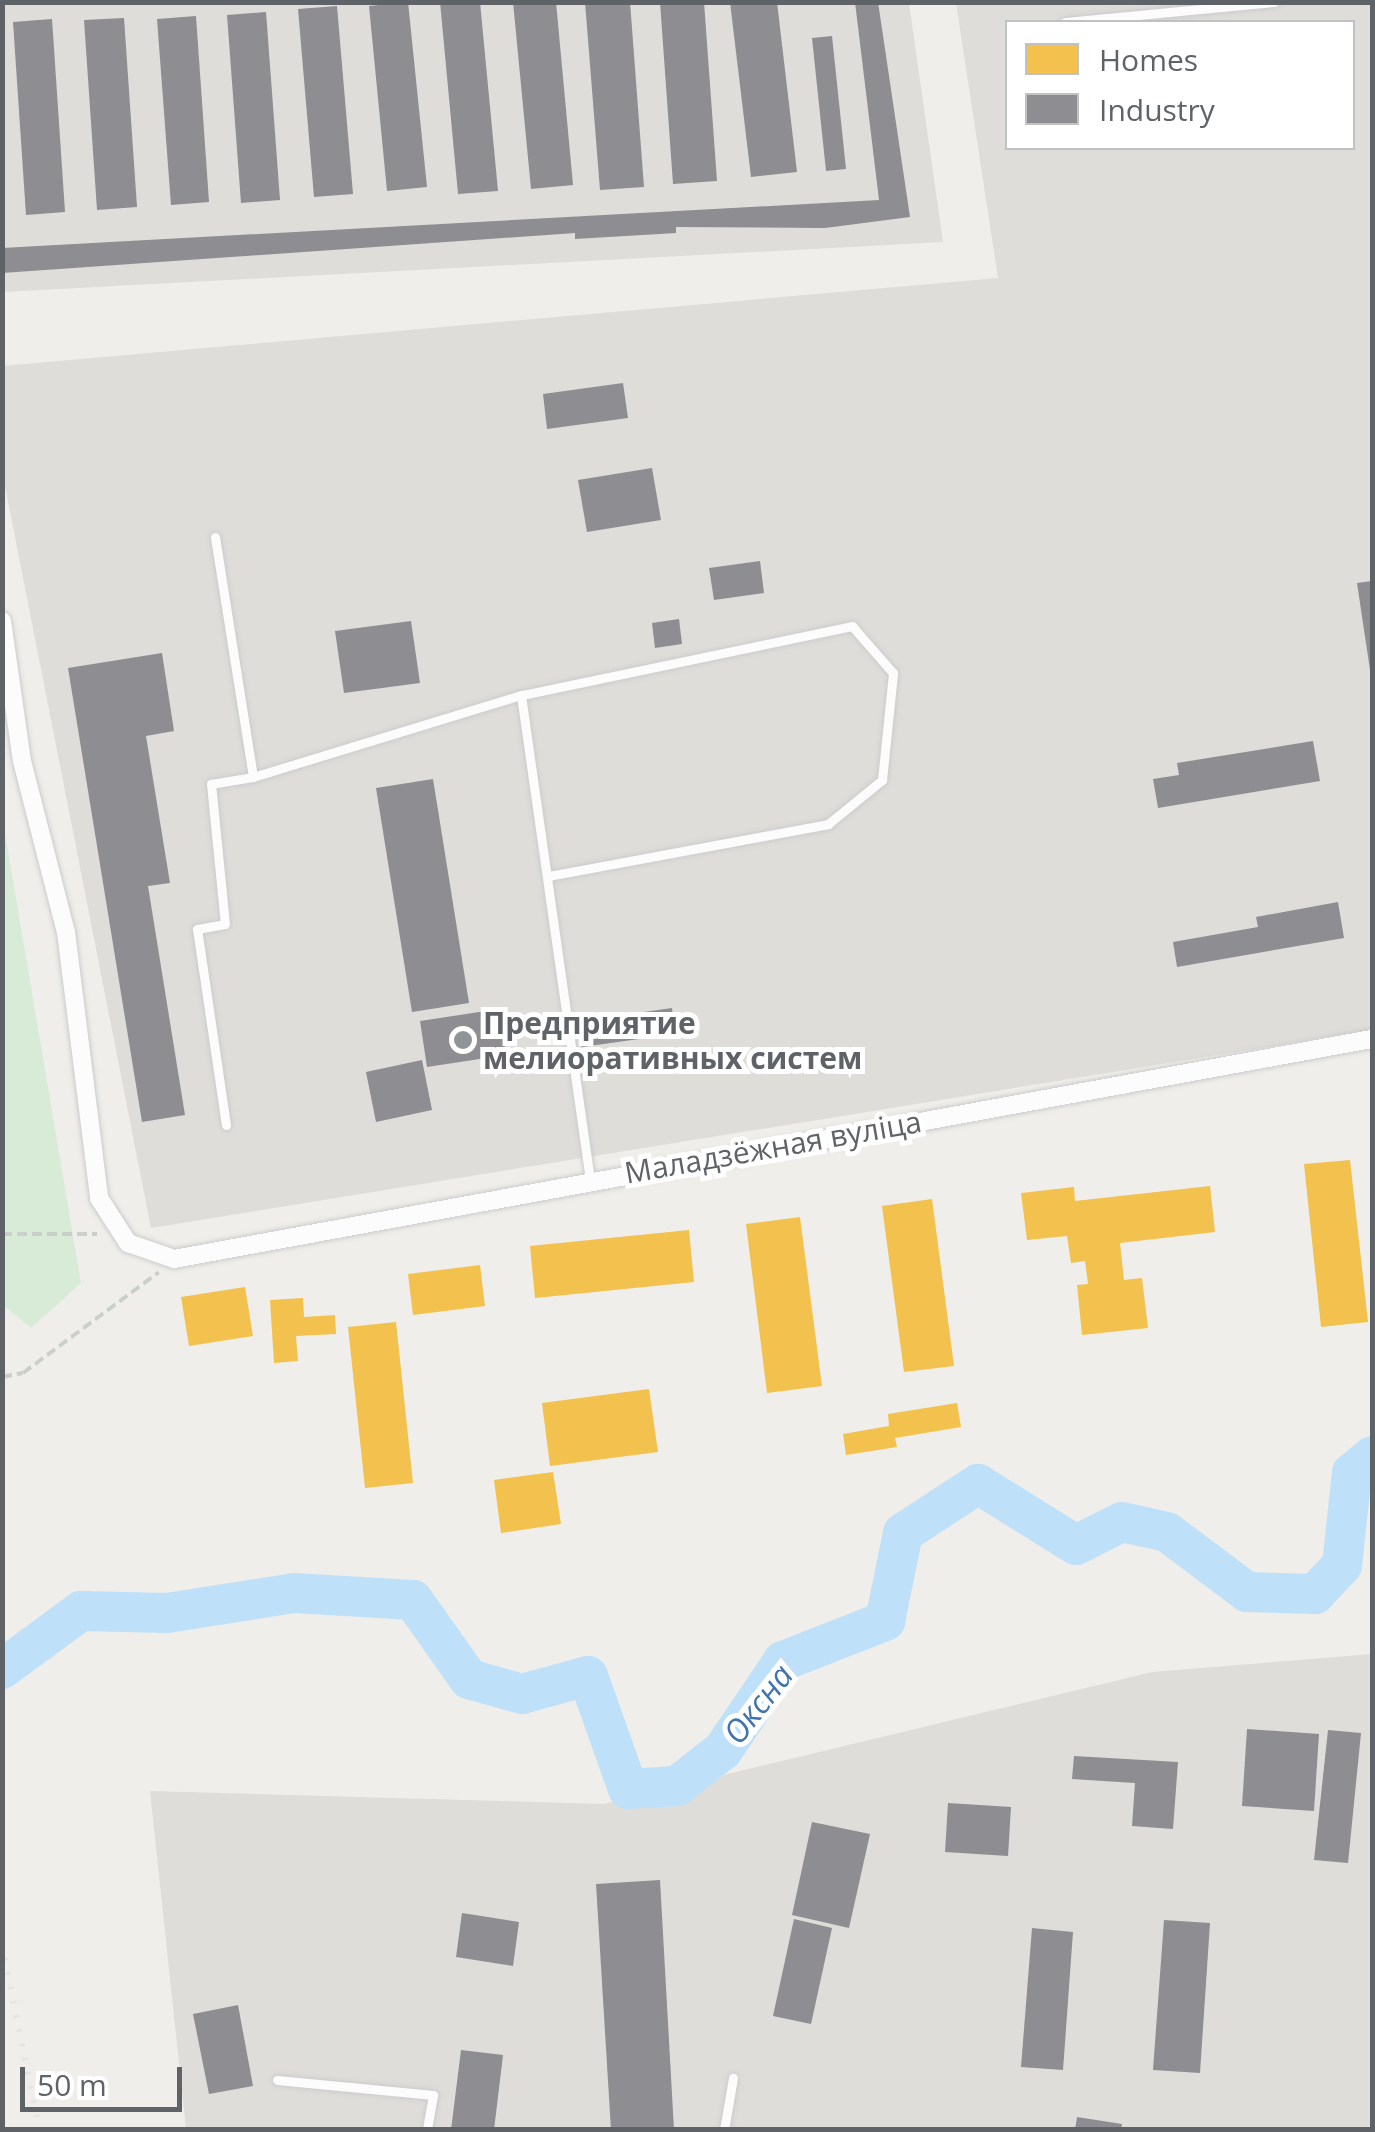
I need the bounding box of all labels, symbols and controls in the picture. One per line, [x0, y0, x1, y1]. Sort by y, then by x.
legend [1005, 20, 1355, 150]
text: Homes [1099, 39, 1198, 80]
text: Industry [1099, 89, 1215, 130]
place label: Предприятие мелиоративных систем [483, 1005, 862, 1076]
marker: Предприятие мелиоративных систем [452, 1029, 474, 1051]
street label: Маладзёжная вуліца [622, 1103, 924, 1191]
water label: Оксна [715, 1657, 801, 1751]
scale bar [25, 2047, 188, 2109]
text: 50 m [37, 2064, 107, 2105]

